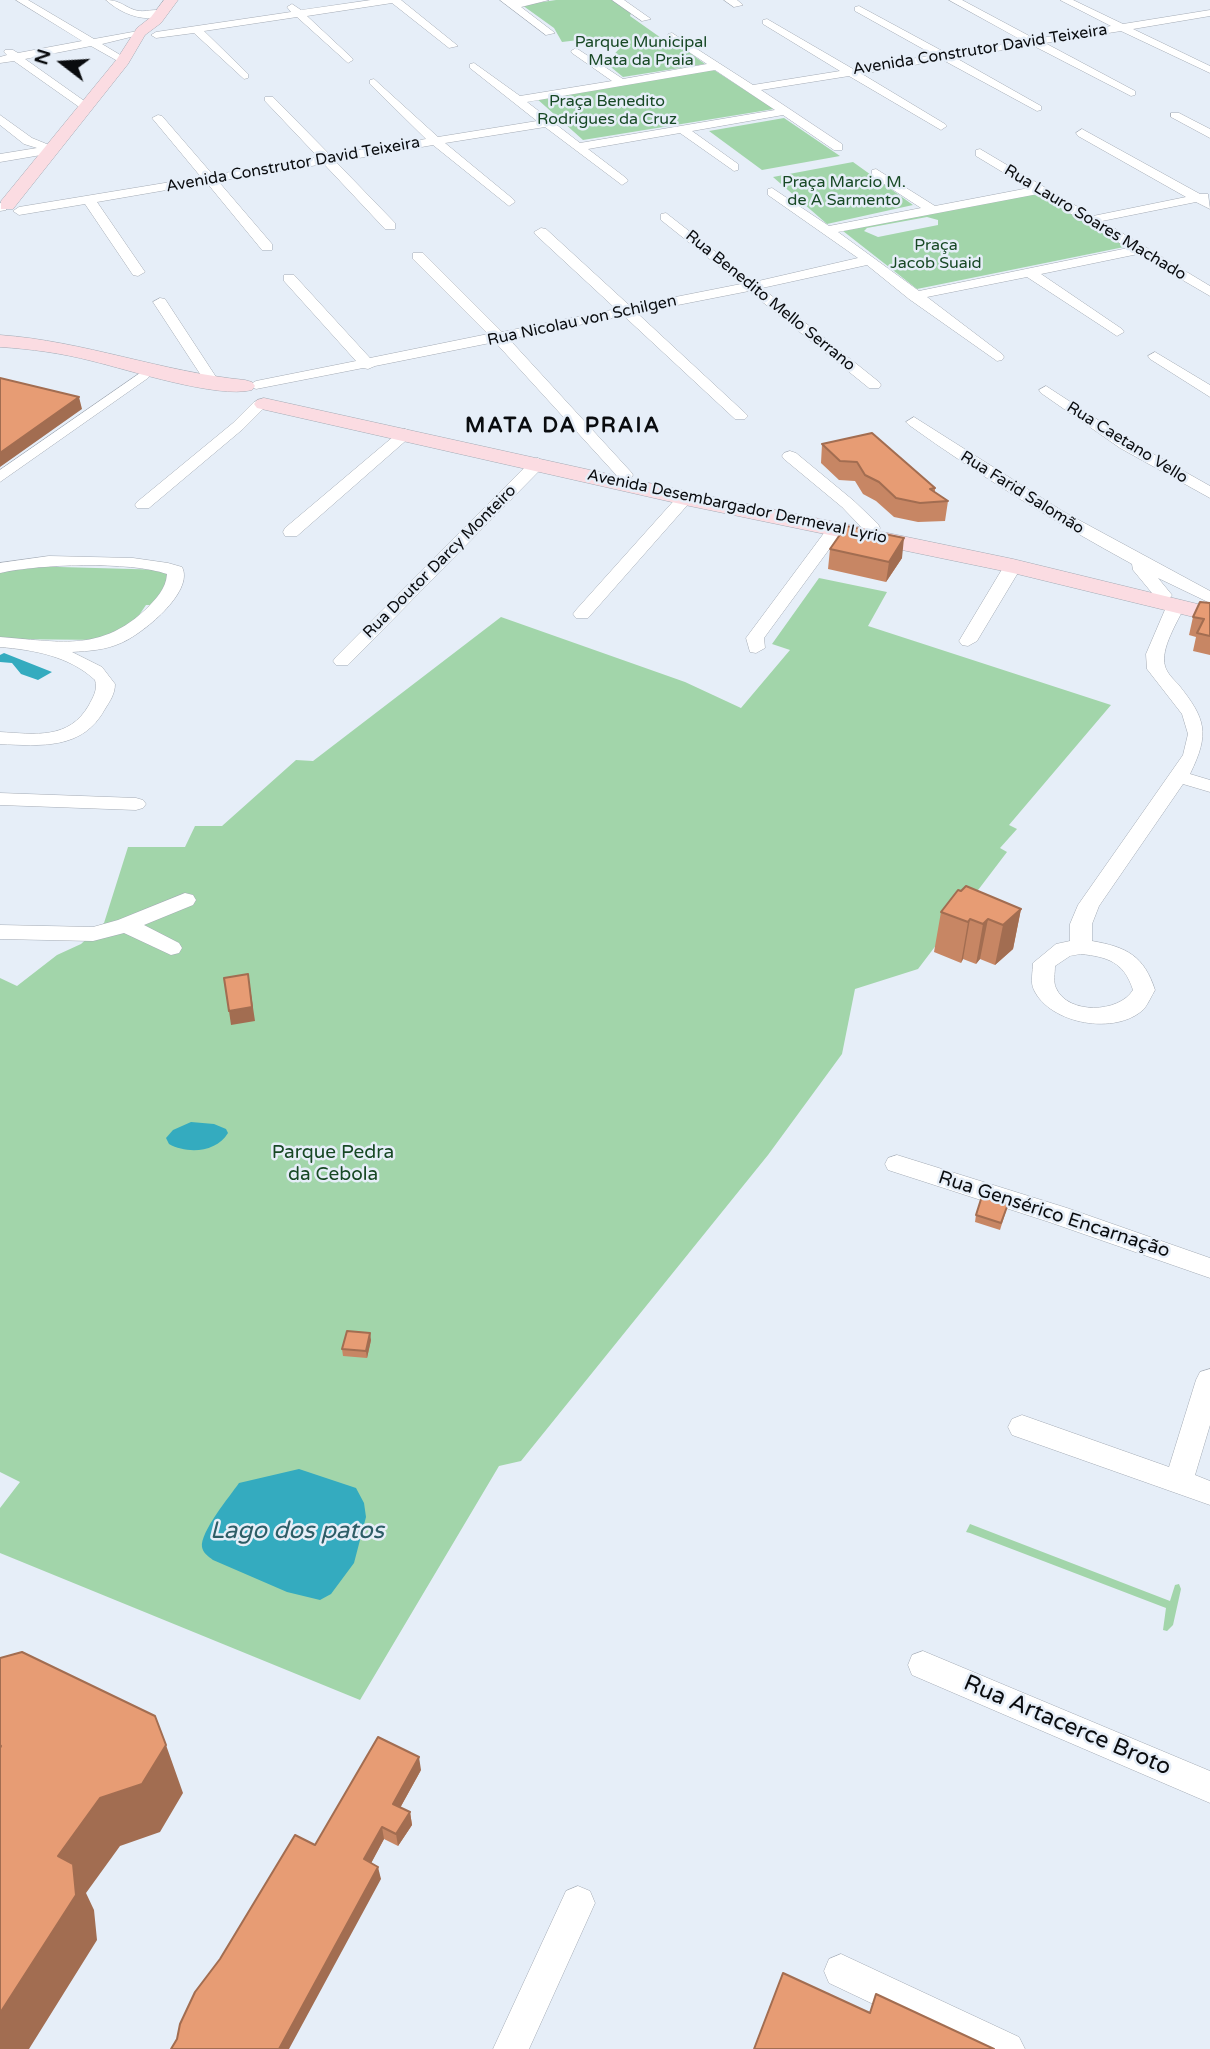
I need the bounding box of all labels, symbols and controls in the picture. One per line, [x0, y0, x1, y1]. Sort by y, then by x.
street label: Avenida Construtor David Teixeira [851, 20, 1109, 80]
north arrow [28, 28, 98, 98]
park label: Parque Municipal Mata da Praia [575, 33, 707, 71]
text: N [30, 46, 56, 67]
park label: Praça Benedito Rodrigues da Cruz [537, 92, 677, 130]
street label: Avenida Construtor David Teixeira [165, 133, 421, 197]
street label: Rua Lauro Soares Machado [1001, 161, 1189, 285]
park label: Praça Marcio M. de A Sarmento [782, 173, 906, 211]
street label: Rua Benedito Mello Serrano [681, 227, 859, 375]
park label: Praça Jacob Suaid [890, 236, 982, 274]
street label: Rua Nicolau von Schilgen [486, 292, 678, 350]
street label: Rua Caetano Vello [1063, 398, 1191, 488]
district label: MATA DA PRAIA [467, 413, 659, 439]
street label: Rua Farid Salomão [957, 447, 1087, 539]
street label: Avenida Desembargador Dermeval Lyrio [585, 466, 889, 548]
street label: Rua Doutor Darcy Monteiro [359, 481, 521, 643]
park label: Parque Pedra da Cebola [272, 1142, 394, 1186]
street label: Rua Gensérico Encarnação [935, 1167, 1173, 1263]
water label: Lago dos patos [210, 1518, 384, 1546]
street label: Rua Artacerce Broto [959, 1670, 1175, 1782]

